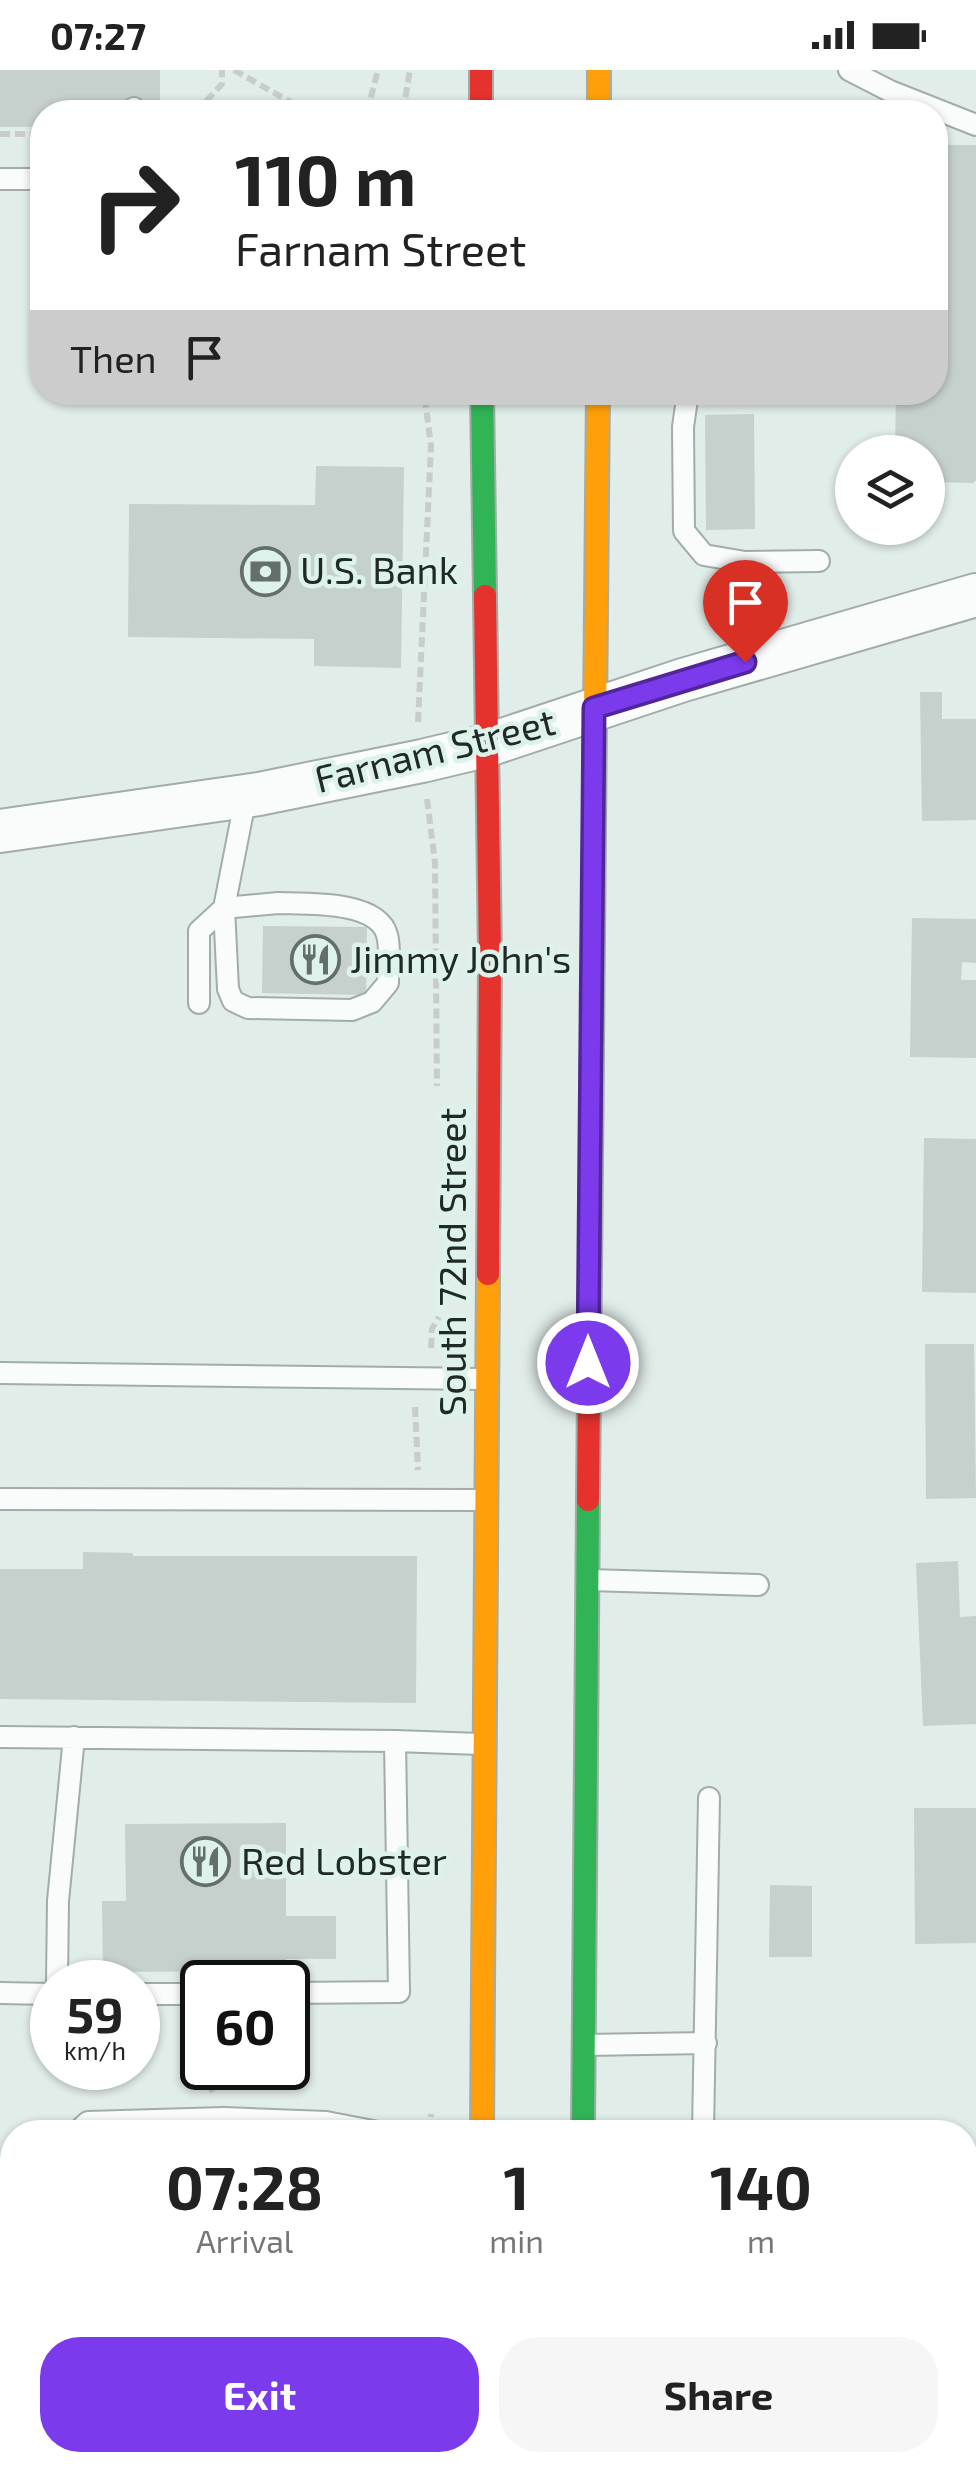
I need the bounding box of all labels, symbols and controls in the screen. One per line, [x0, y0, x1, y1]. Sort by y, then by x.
text: 07:27 [50, 12, 146, 58]
text: 110 m [235, 136, 416, 220]
icon: right [70, 140, 200, 270]
text: Farnam Street [235, 221, 526, 275]
icon: arrive [177, 330, 232, 385]
text: Then [70, 335, 157, 381]
map controls [835, 435, 945, 545]
button: layers [835, 435, 945, 545]
bank icon: U.S. Bank [239, 545, 291, 597]
place label: U.S. Bank [300, 546, 458, 592]
pin [703, 560, 788, 663]
icon: arrive [718, 575, 773, 630]
street label: Farnam Street [310, 697, 559, 801]
restaurant icon: Jimmy John's [289, 934, 341, 986]
place label: Jimmy John's [350, 935, 571, 981]
street label: South 72nd Street [428, 1108, 474, 1416]
position arrow [536, 1311, 640, 1415]
restaurant icon: Red Lobster [180, 1836, 232, 1888]
place label: Red Lobster [241, 1837, 447, 1883]
speed limit sign: 60 [180, 1960, 310, 2090]
text: 59 [66, 1983, 124, 2043]
text: km/h [64, 2035, 126, 2065]
text: 07:28 [166, 2150, 323, 2222]
text: 1 [504, 2150, 530, 2222]
text: 140 [710, 2150, 812, 2222]
text: Arrival [196, 2221, 293, 2259]
text: min [489, 2221, 544, 2259]
text: m [747, 2221, 775, 2259]
button: Exit [40, 2337, 479, 2452]
button: Share [499, 2337, 938, 2452]

